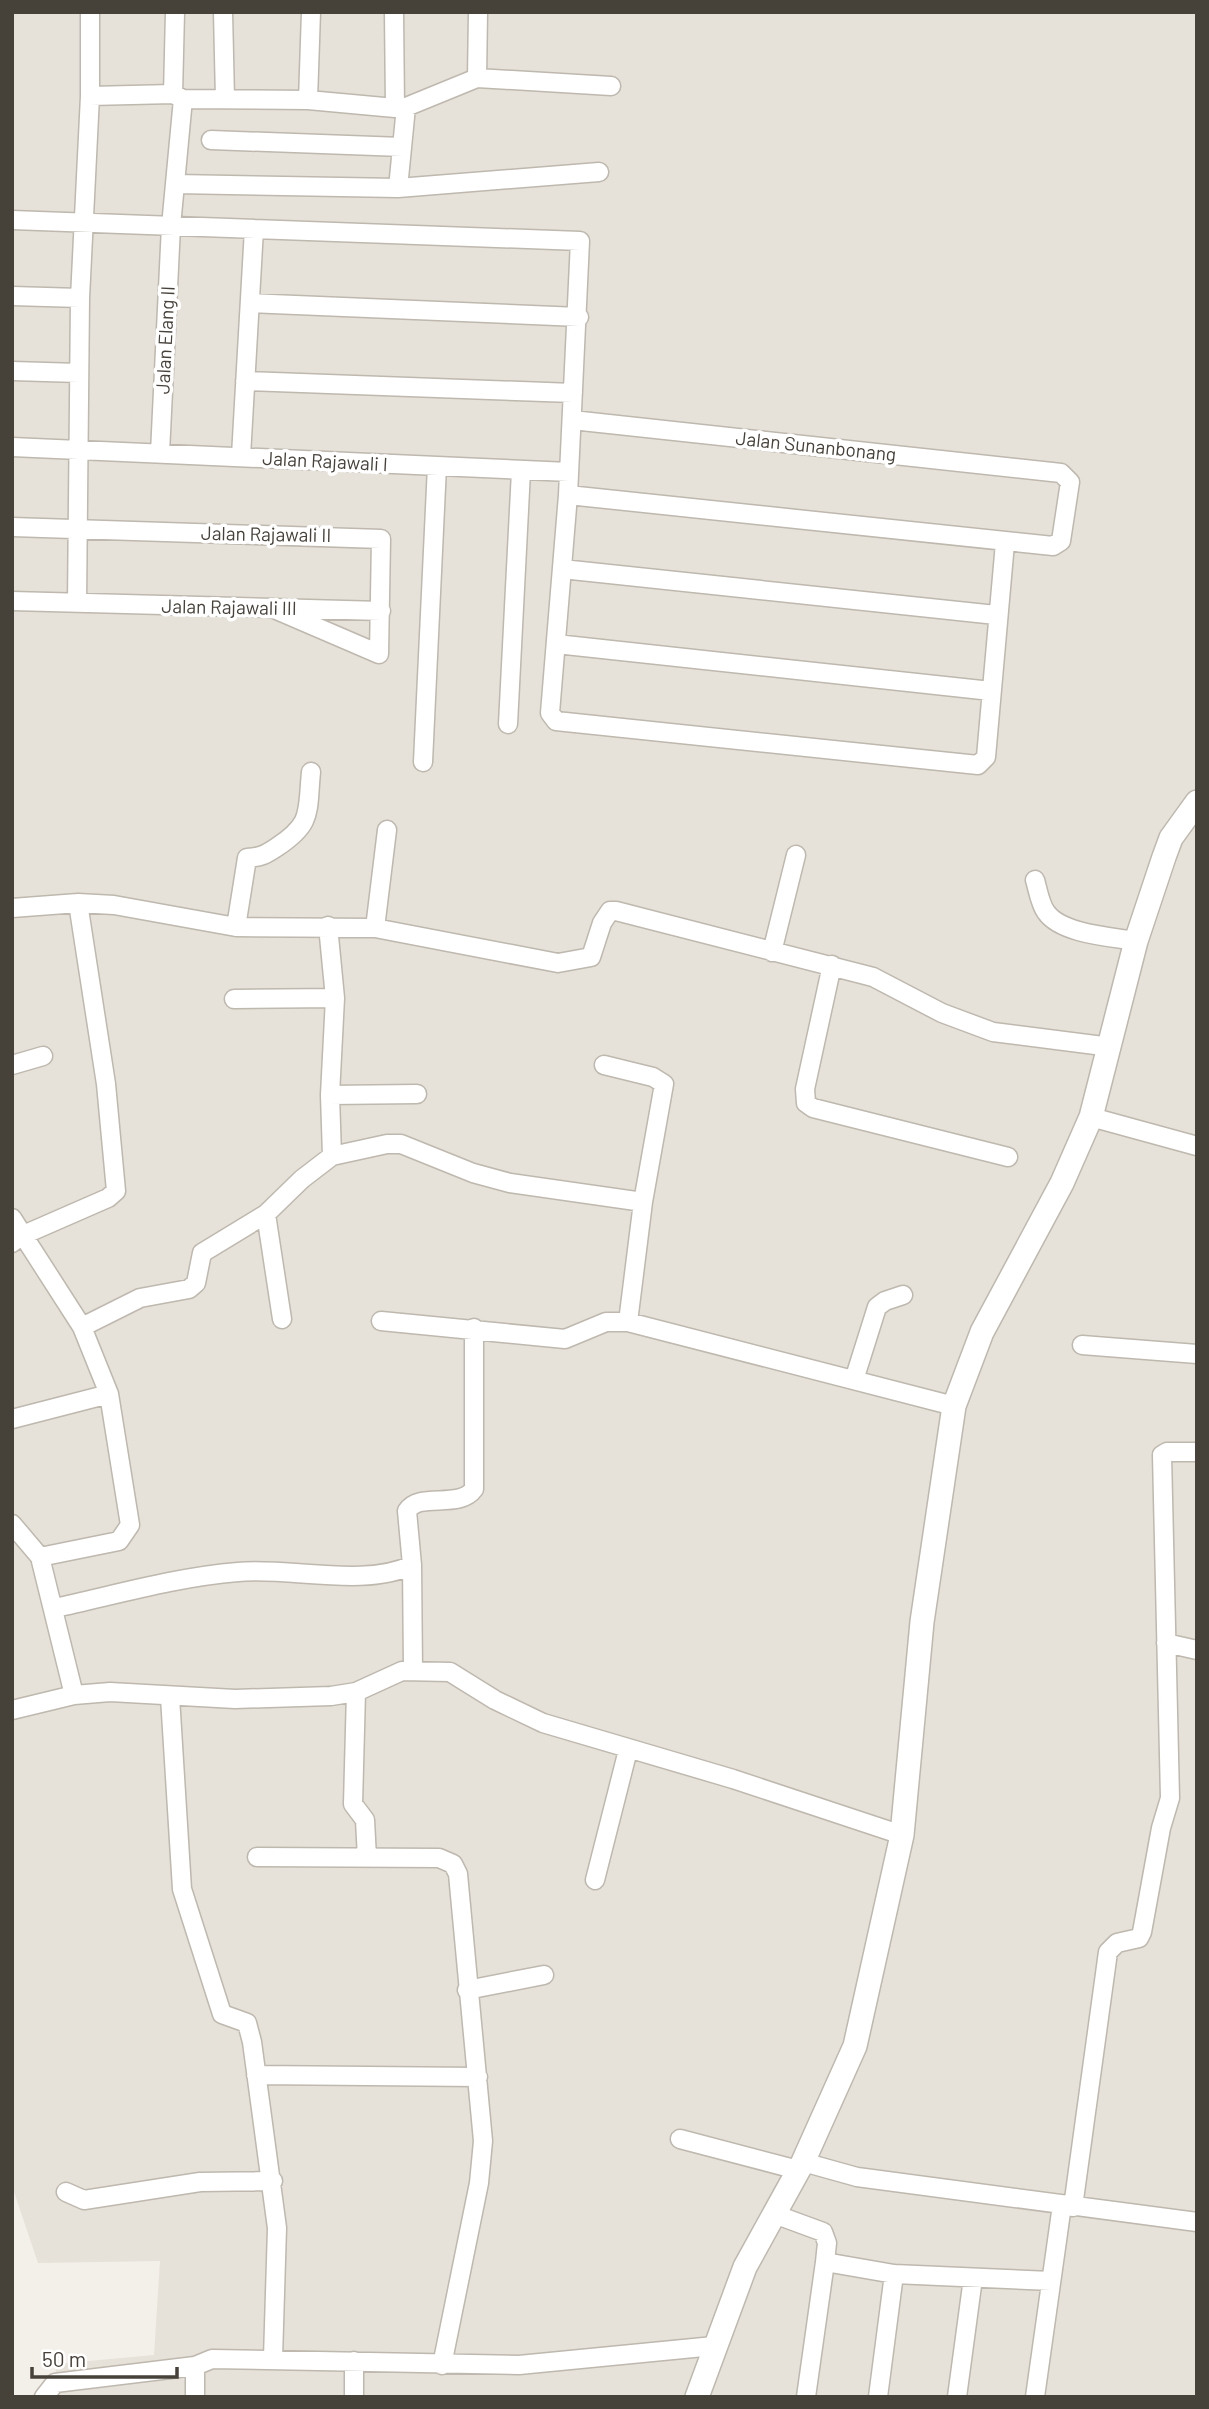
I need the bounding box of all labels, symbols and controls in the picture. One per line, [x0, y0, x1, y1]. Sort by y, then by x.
street label: Jalan Elang II [150, 285, 179, 395]
street label: Jalan Sunanbonang [735, 426, 897, 465]
street label: Jalan Rajawali I [262, 446, 388, 475]
street label: Jalan Rajawali II [201, 521, 331, 546]
street label: Jalan Rajawali III [161, 594, 297, 619]
scale bar [32, 2336, 177, 2380]
text: 50 m [42, 2346, 86, 2371]

